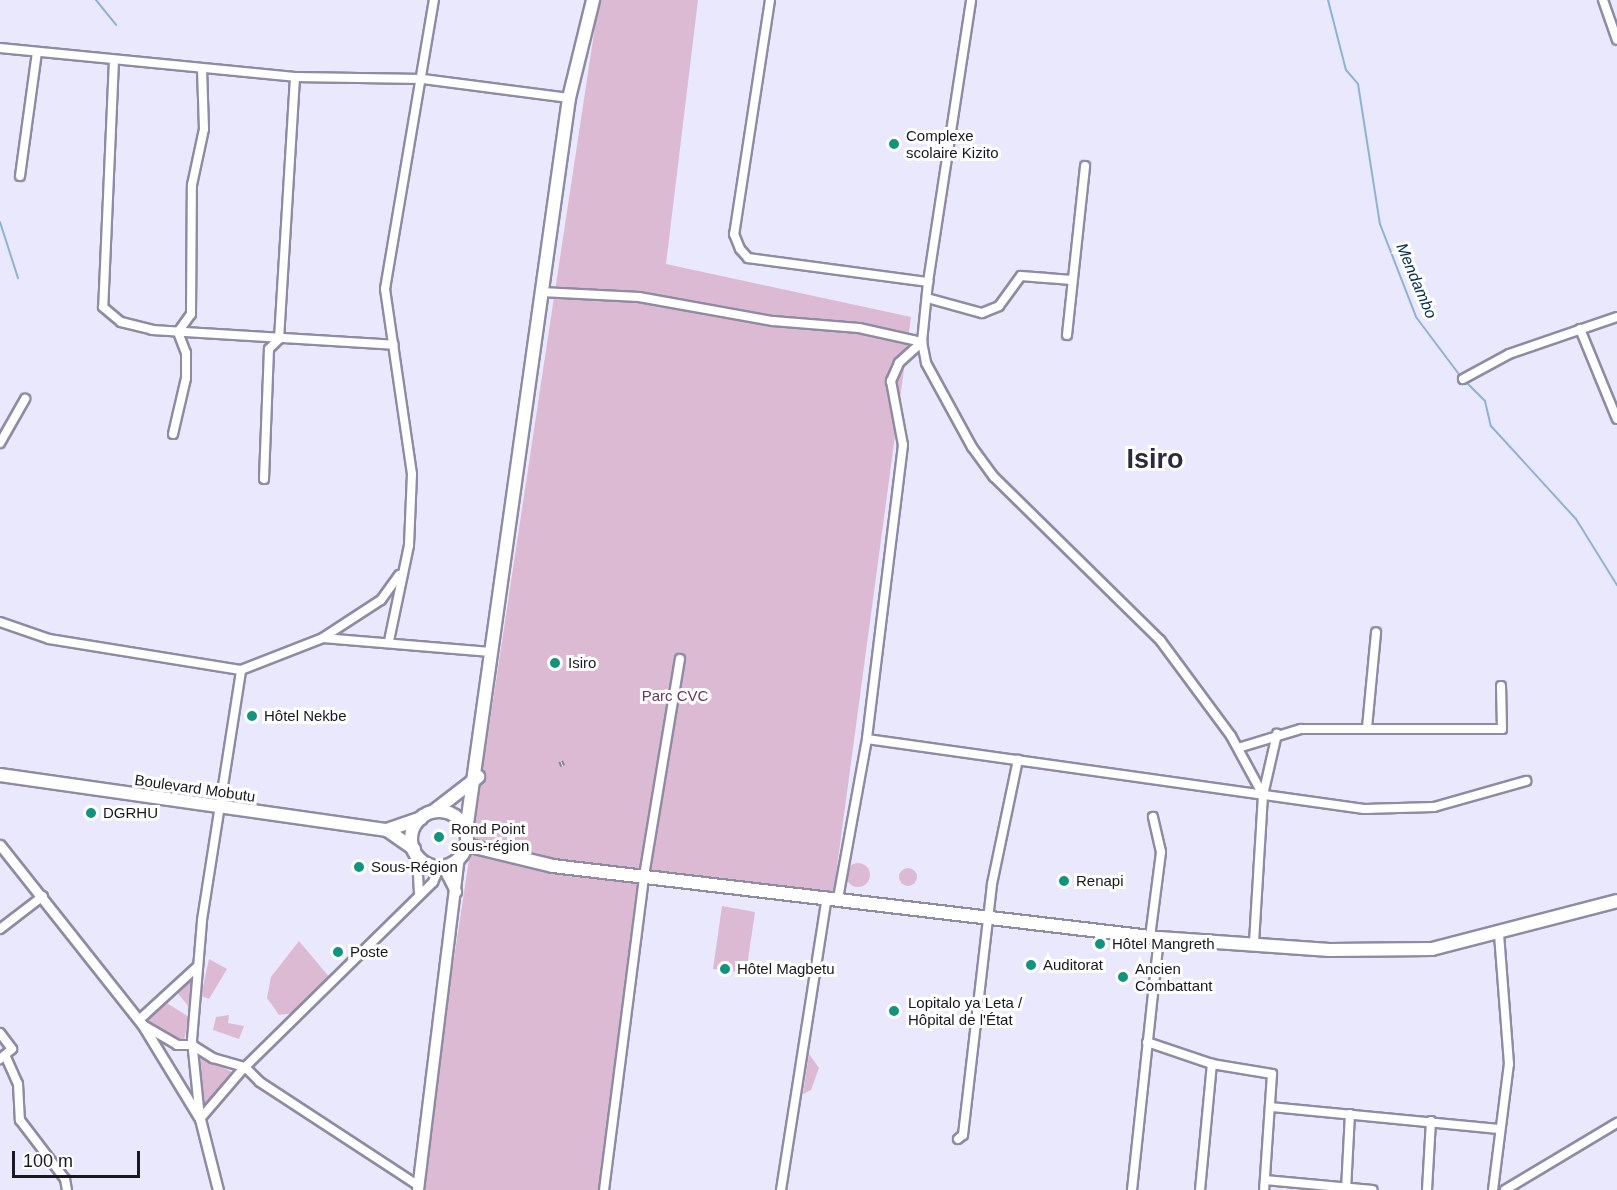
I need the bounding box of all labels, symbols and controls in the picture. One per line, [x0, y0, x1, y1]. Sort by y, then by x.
place label: Complexe scolaire Kizito [906, 126, 999, 161]
marker: Complexe scolaire Kizito [887, 137, 901, 151]
water label: Mendambo [1392, 240, 1440, 322]
district label: Isiro [1126, 444, 1184, 476]
marker: Isiro [546, 654, 564, 672]
place label: Isiro [568, 654, 596, 672]
park label: Parc CVC [642, 687, 708, 705]
place label: Hôtel Nekbe [264, 707, 347, 725]
marker: Hôtel Nekbe [245, 709, 259, 723]
street label: Boulevard Mobutu [133, 771, 257, 805]
place label: DGRHU [103, 804, 158, 822]
marker: DGRHU [84, 806, 98, 820]
place label: Rond Point sous-région [451, 819, 529, 854]
marker: Rond Point sous-région [432, 830, 446, 844]
place label: Sous-Région [371, 858, 458, 876]
marker: Sous-Région [352, 860, 366, 874]
place label: Renapi [1076, 872, 1124, 890]
marker: Renapi [1057, 874, 1071, 888]
place label: Hôtel Mangreth [1112, 935, 1215, 953]
marker: Hôtel Mangreth [1093, 937, 1107, 951]
place label: Poste [350, 943, 388, 961]
marker: Poste [331, 945, 345, 959]
place label: Auditorat [1043, 956, 1103, 974]
marker: Auditorat [1024, 958, 1038, 972]
place label: Ancien Combattant [1135, 959, 1213, 994]
place label: Hôtel Magbetu [737, 960, 835, 978]
marker: Hôtel Magbetu [718, 962, 732, 976]
marker: Ancien Combattant [1116, 970, 1130, 984]
place label: Lopitalo ya Leta / Hôpital de l'État [908, 993, 1022, 1028]
marker: Lopitalo ya Leta / Hôpital de l'État [885, 1002, 903, 1020]
scale bar [15, 1139, 142, 1177]
text: 100 m [23, 1151, 73, 1171]

